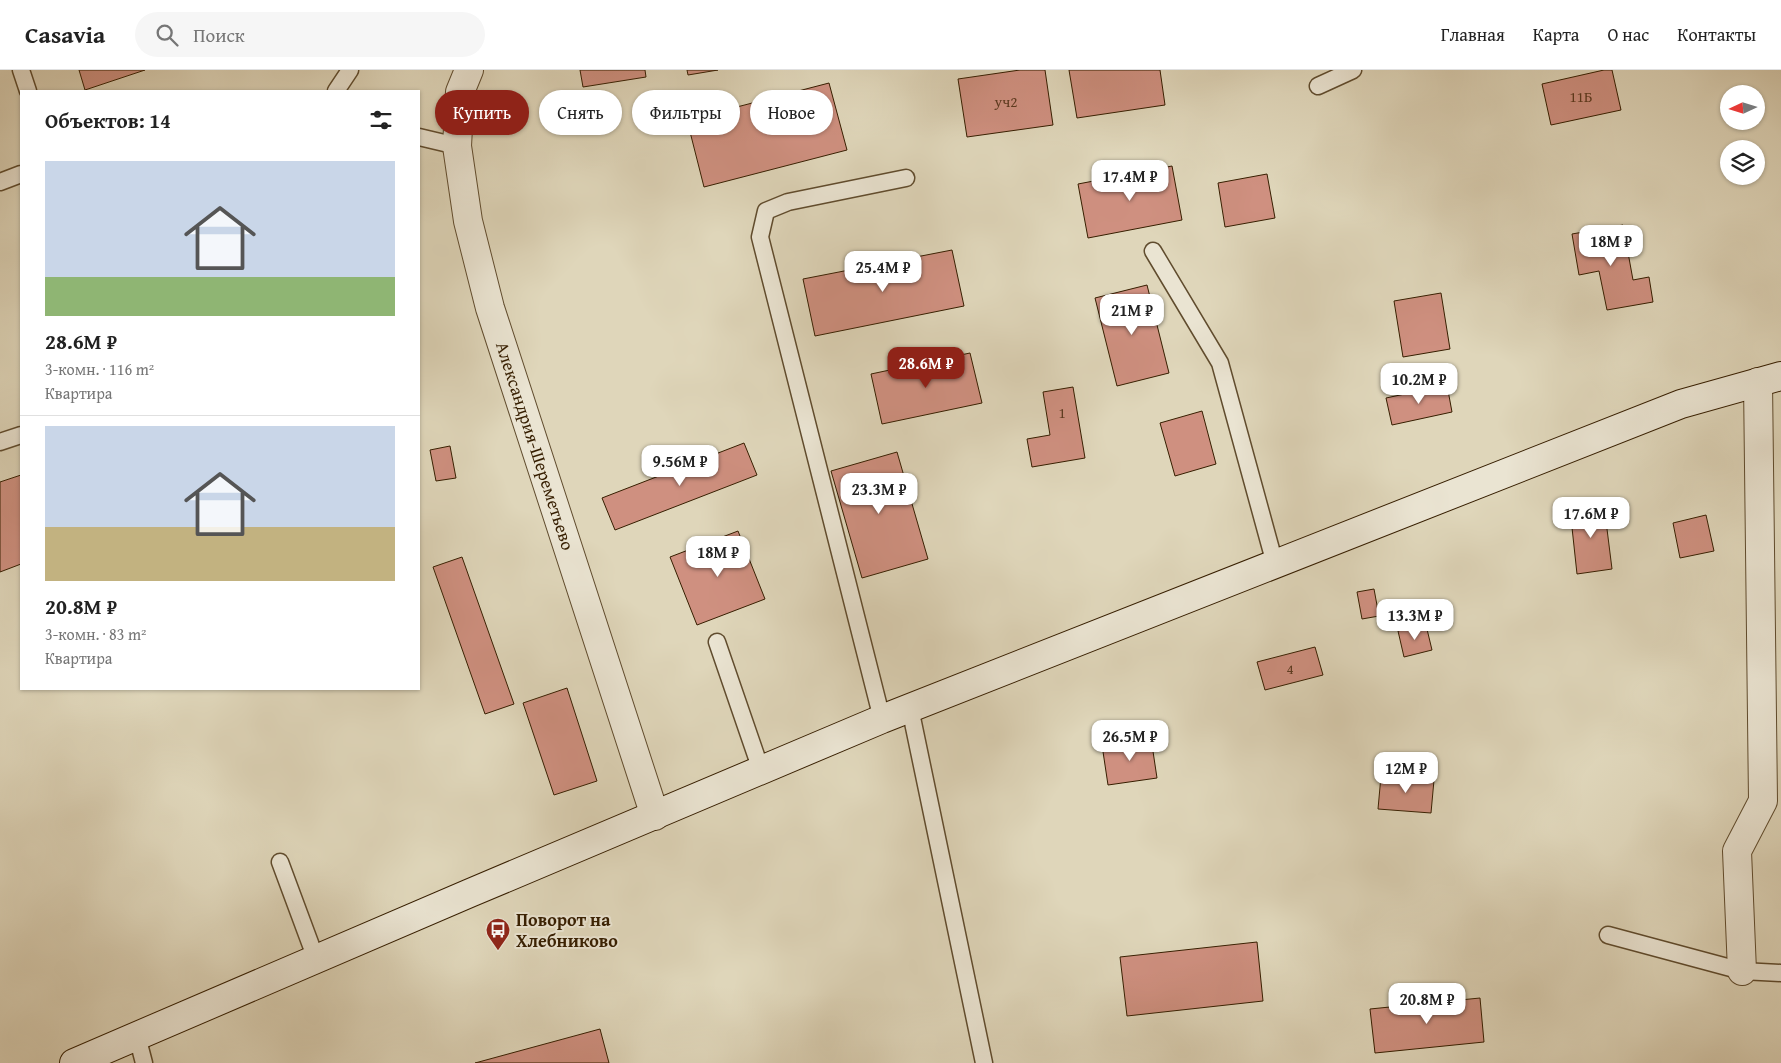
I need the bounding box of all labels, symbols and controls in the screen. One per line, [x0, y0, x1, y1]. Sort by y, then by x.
search box [135, 12, 485, 57]
text: Casavia [25, 17, 105, 52]
icon: search [153, 21, 181, 49]
text: Поиск [193, 21, 245, 49]
text: Главная [1441, 21, 1505, 48]
text: Карта [1533, 21, 1579, 48]
text: О нас [1607, 21, 1649, 48]
text: Контакты [1677, 21, 1756, 48]
north arrow [1720, 85, 1765, 130]
map controls [1720, 85, 1765, 185]
house number: 11Б [1570, 86, 1592, 107]
chip: Купить [435, 90, 529, 135]
chip: Снять [539, 90, 622, 135]
chip: Фильтры [632, 90, 740, 135]
chip: Новое [750, 90, 833, 135]
house number: уч2 [994, 91, 1017, 112]
text: Объектов: 14 [45, 105, 171, 136]
icon: filters [367, 106, 395, 134]
button: layers [1720, 140, 1765, 185]
pin: 17.4M ₽ [1084, 160, 1176, 202]
text: 17.4M ₽ [1103, 164, 1157, 188]
icon: home [175, 193, 265, 283]
pin: 18M ₽ [1576, 224, 1646, 267]
text: 18M ₽ [1590, 229, 1632, 253]
pin: 25.4M ₽ [837, 250, 929, 293]
text: 25.4M ₽ [856, 255, 910, 279]
pin: 21M ₽ [1097, 294, 1167, 336]
text: 21M ₽ [1111, 298, 1153, 322]
text: 28.6M ₽ [45, 326, 117, 357]
street label: Александрия-Шереметьево [489, 338, 582, 554]
pin: 28.6M ₽ [880, 346, 972, 389]
text: 28.6M ₽ [899, 351, 953, 375]
text: 3-комн. · 116 m² [45, 357, 154, 381]
pin: 10.2M ₽ [1373, 362, 1465, 405]
text: 10.2M ₽ [1392, 367, 1446, 391]
text: Квартира [45, 381, 112, 405]
house number: 1 [1058, 402, 1066, 423]
pin: 9.56M ₽ [634, 444, 726, 487]
text: 9.56M ₽ [653, 449, 707, 473]
icon: home [175, 459, 265, 549]
pin: 23.3M ₽ [833, 472, 925, 515]
text: 23.3M ₽ [852, 477, 906, 501]
pin: 17.6M ₽ [1545, 496, 1637, 539]
text: 17.6M ₽ [1564, 501, 1618, 525]
pin: 18M ₽ [683, 536, 753, 578]
text: 18M ₽ [697, 540, 739, 564]
text: 20.8M ₽ [45, 591, 117, 622]
pin: 13.3M ₽ [1369, 598, 1461, 641]
text: 13.3M ₽ [1388, 603, 1442, 627]
text: 3-комн. · 83 m² [45, 622, 146, 646]
text: Квартира [45, 646, 112, 670]
house number: 4 [1286, 658, 1294, 679]
pin: 26.5M ₽ [1084, 720, 1176, 762]
text: 26.5M ₽ [1103, 724, 1157, 748]
pin: 12M ₽ [1371, 752, 1441, 794]
text: 12M ₽ [1385, 756, 1427, 780]
place label: Поворот на Хлебниково [516, 906, 618, 954]
bus stop icon: Поворот на Хлебниково [485, 917, 511, 951]
pin: 20.8M ₽ [1381, 982, 1473, 1025]
text: 20.8M ₽ [1400, 987, 1454, 1011]

